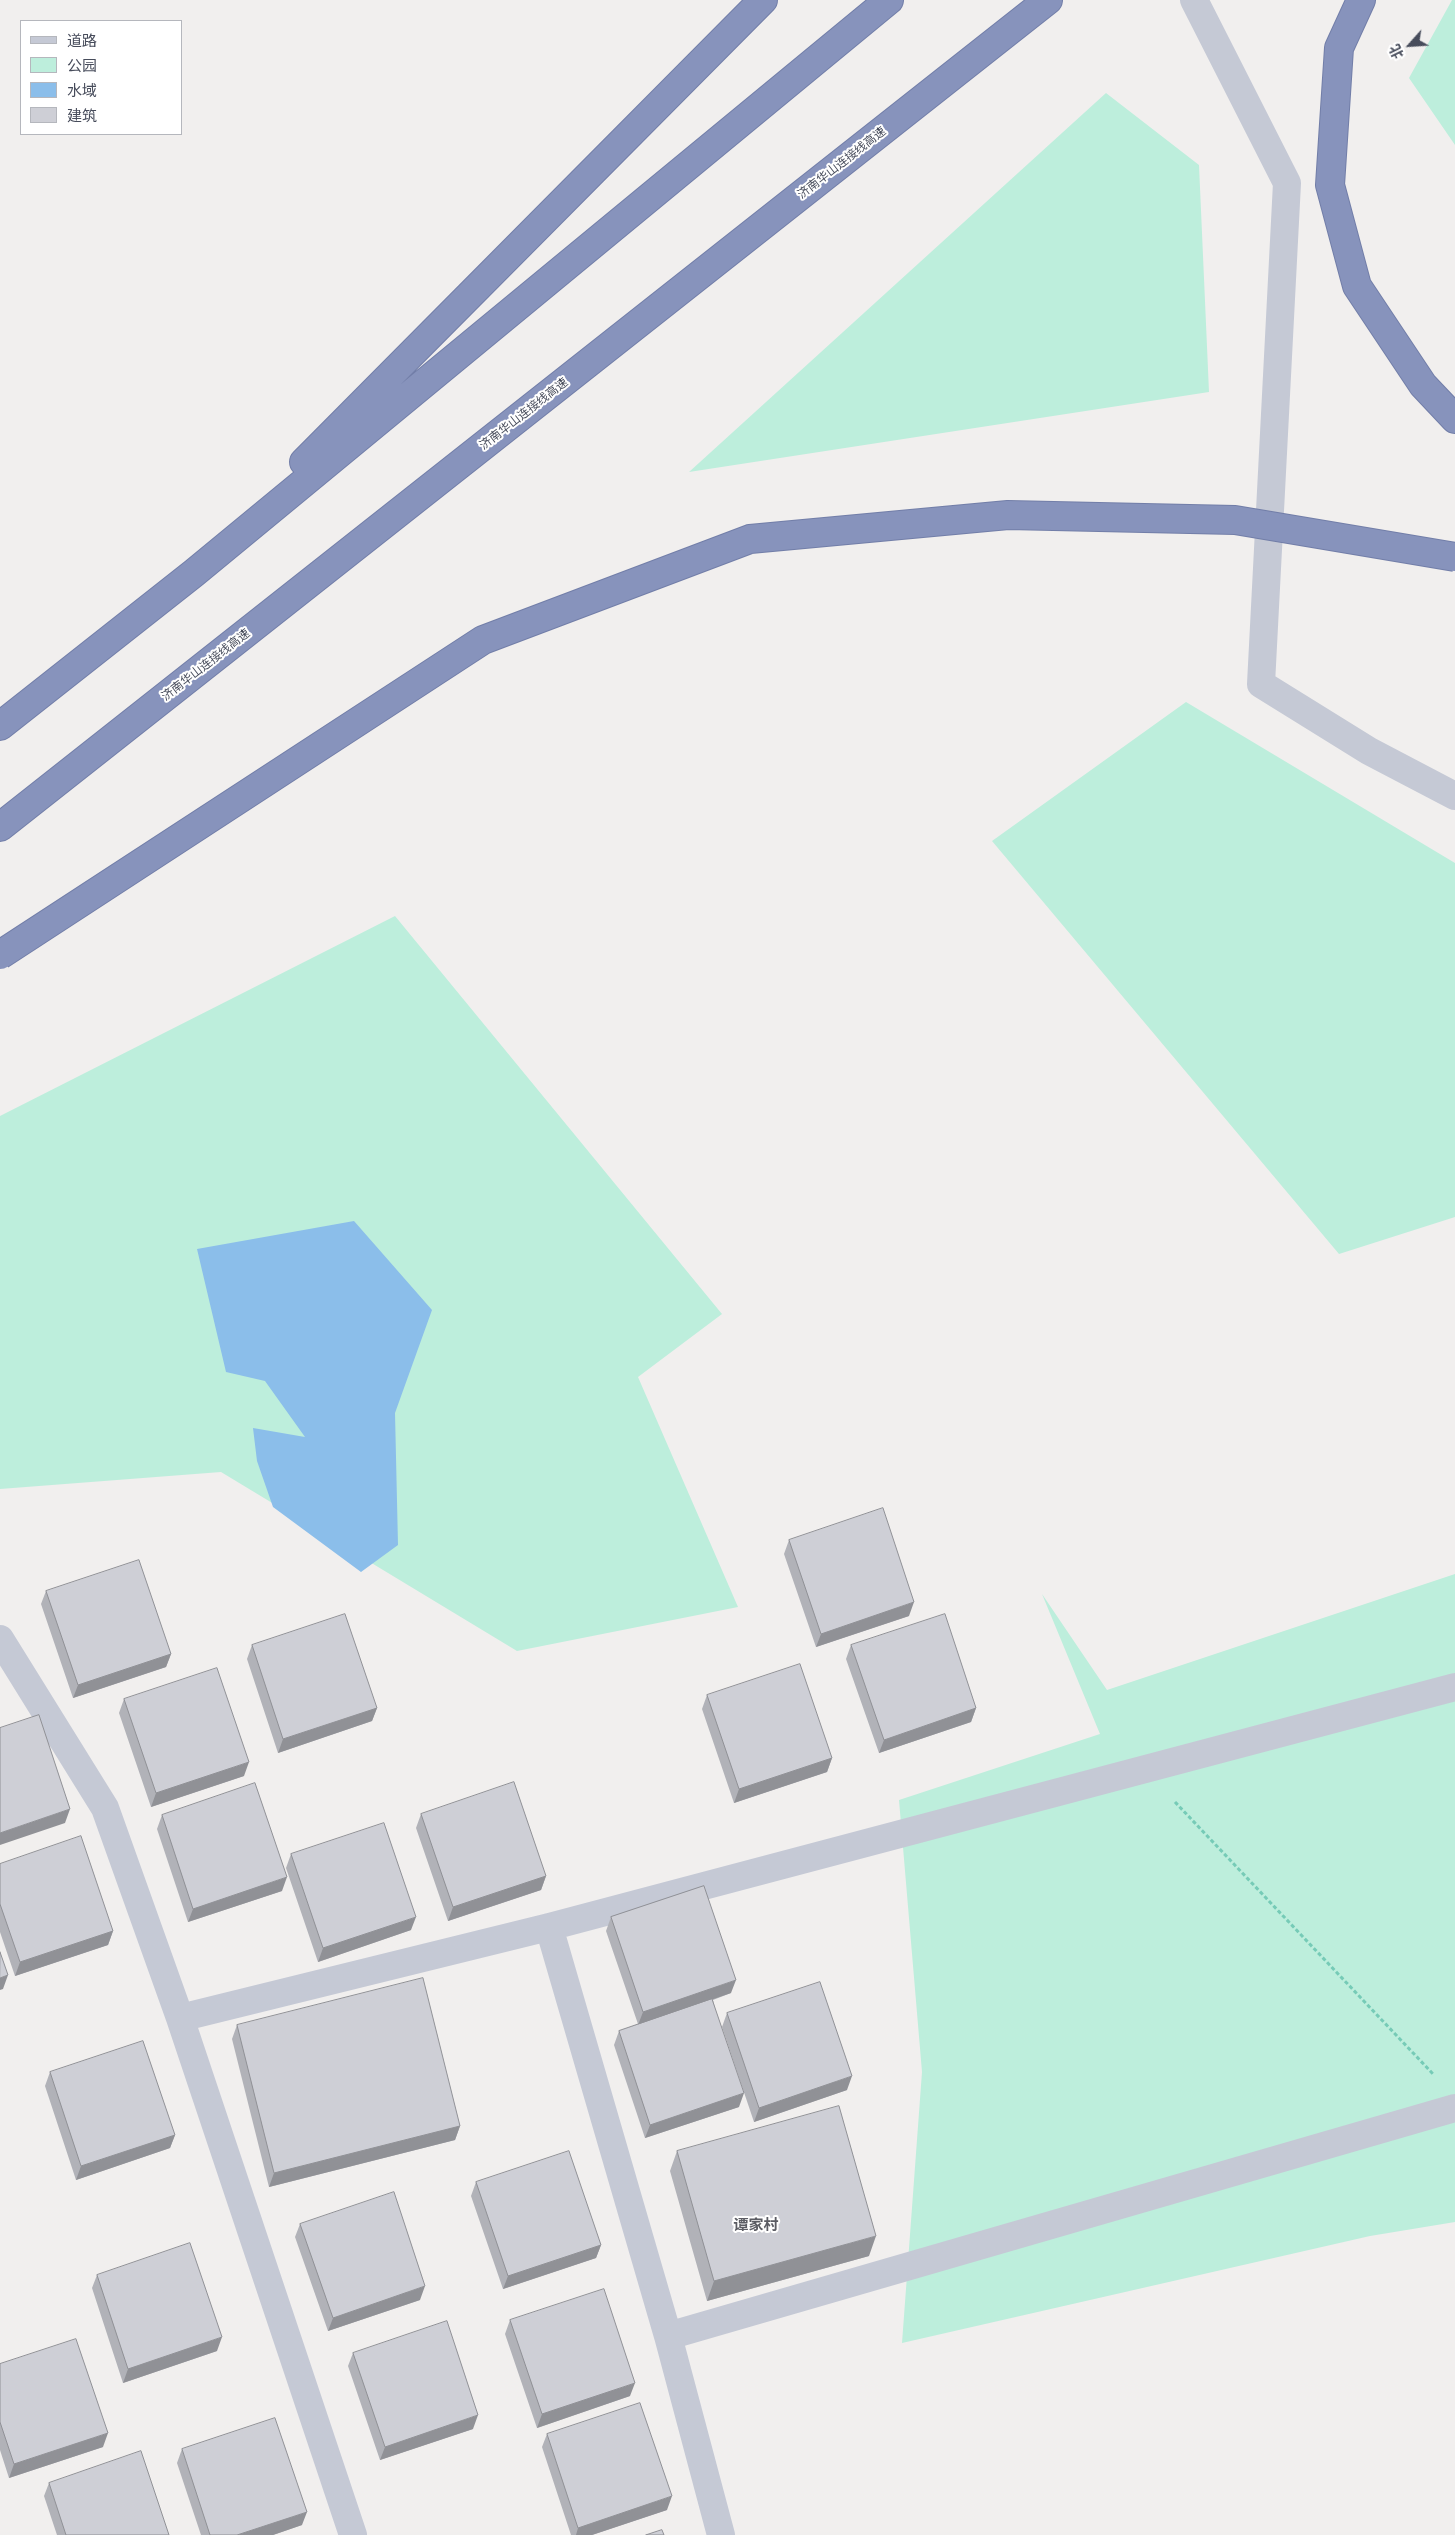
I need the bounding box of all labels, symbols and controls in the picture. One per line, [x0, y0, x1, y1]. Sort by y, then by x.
legend [20, 20, 182, 135]
north arrow [1385, 20, 1435, 70]
text: 道路 [67, 32, 97, 50]
text: 北 [1386, 42, 1407, 61]
text: 公园 [67, 57, 97, 75]
text: 水域 [67, 82, 97, 100]
text: 建筑 [67, 107, 97, 125]
street label: 济南华山连接线高速 [795, 124, 889, 202]
street label: 济南华山连接线高速 [477, 375, 571, 453]
street label: 济南华山连接线高速 [159, 626, 253, 704]
district label: 谭家村 [734, 2217, 778, 2235]

